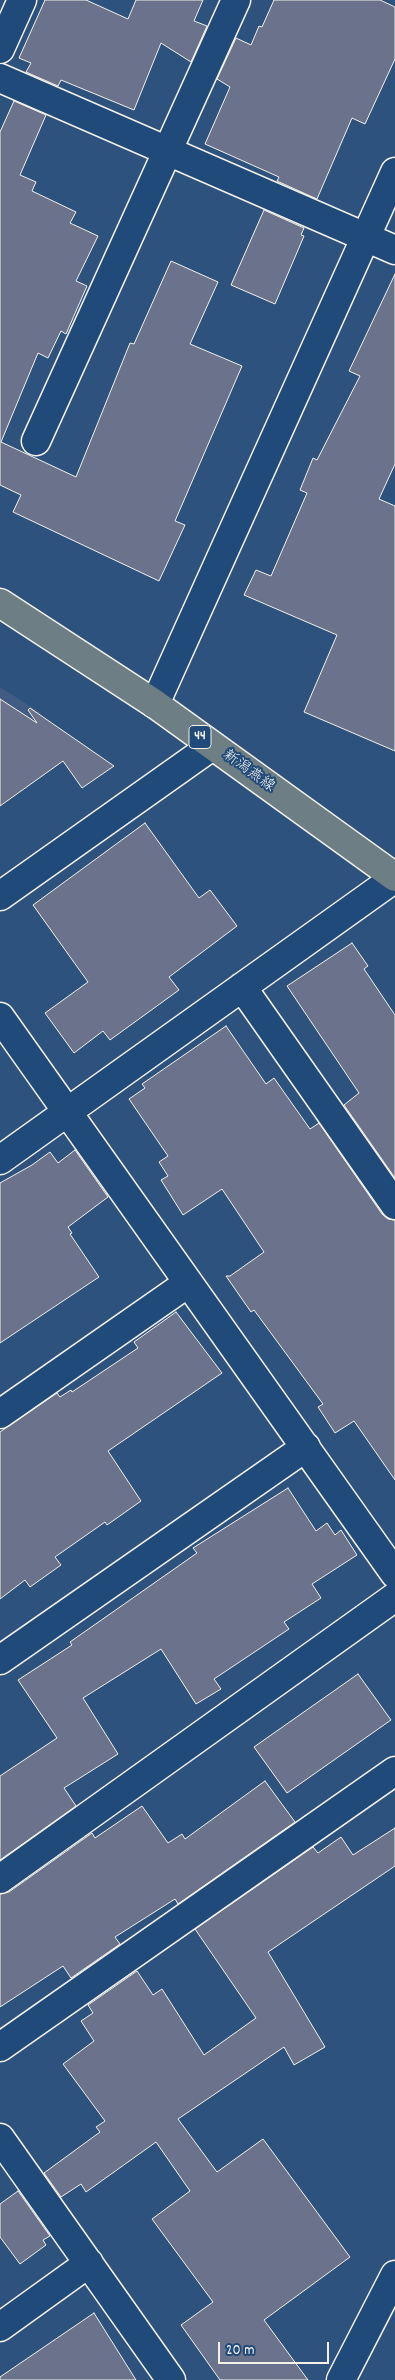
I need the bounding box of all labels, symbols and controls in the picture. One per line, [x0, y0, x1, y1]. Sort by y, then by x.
road number: 44 [189, 726, 211, 749]
street label: 新潟燕線 [218, 747, 278, 797]
scale bar [220, 2332, 331, 2364]
text: 20 m [226, 2340, 254, 2362]

